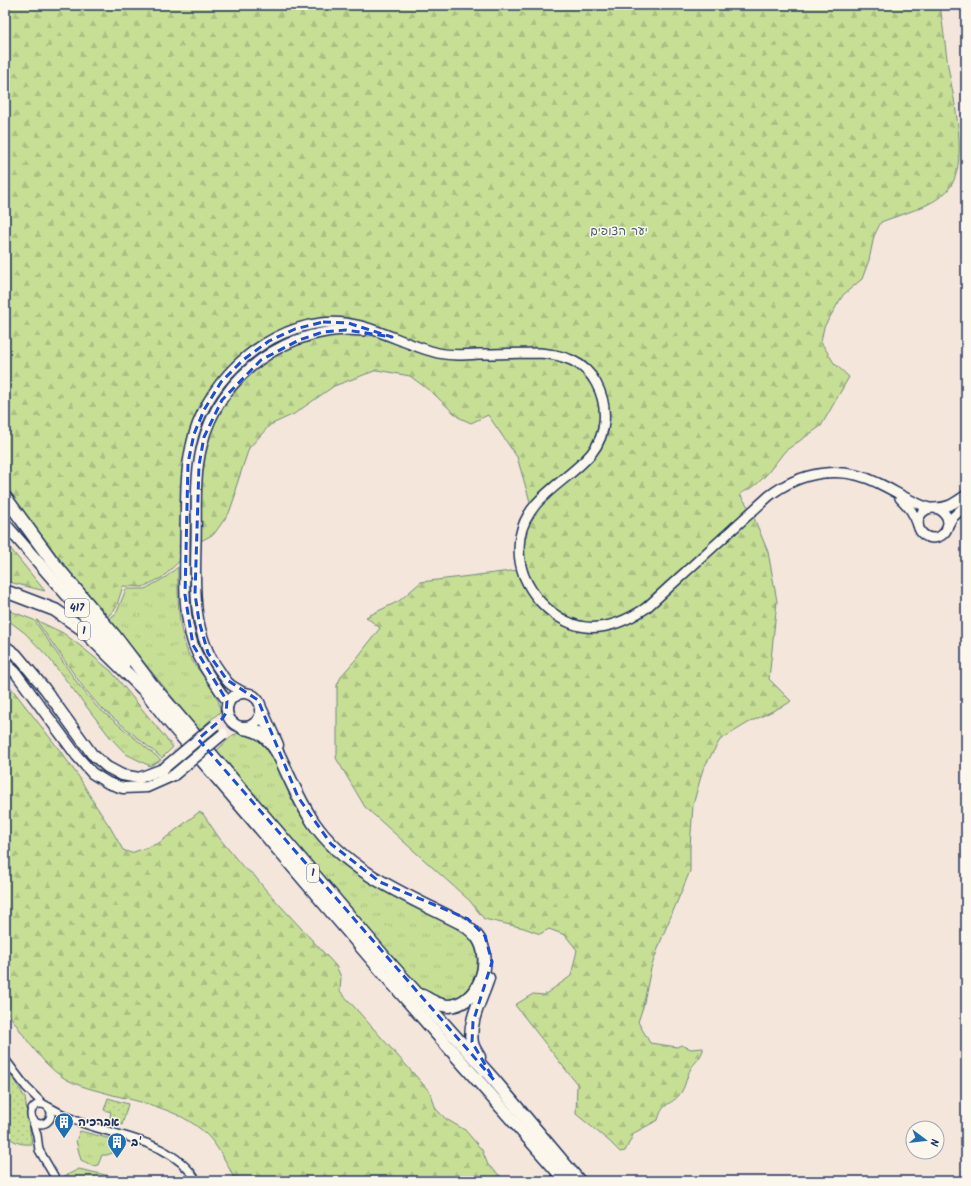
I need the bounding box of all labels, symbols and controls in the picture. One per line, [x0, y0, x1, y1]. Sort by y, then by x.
park label: יער הצופים [590, 222, 648, 241]
road number: 417 [65, 599, 89, 617]
road number: 1 [78, 622, 90, 640]
road number: 1 [307, 864, 319, 882]
building icon: אברכיה [53, 1111, 75, 1139]
place label: אברכיה [78, 1113, 119, 1132]
north arrow [905, 1120, 945, 1160]
building icon: ב' [106, 1131, 128, 1159]
place label: ב' [130, 1133, 142, 1152]
text: N [924, 1137, 943, 1148]

